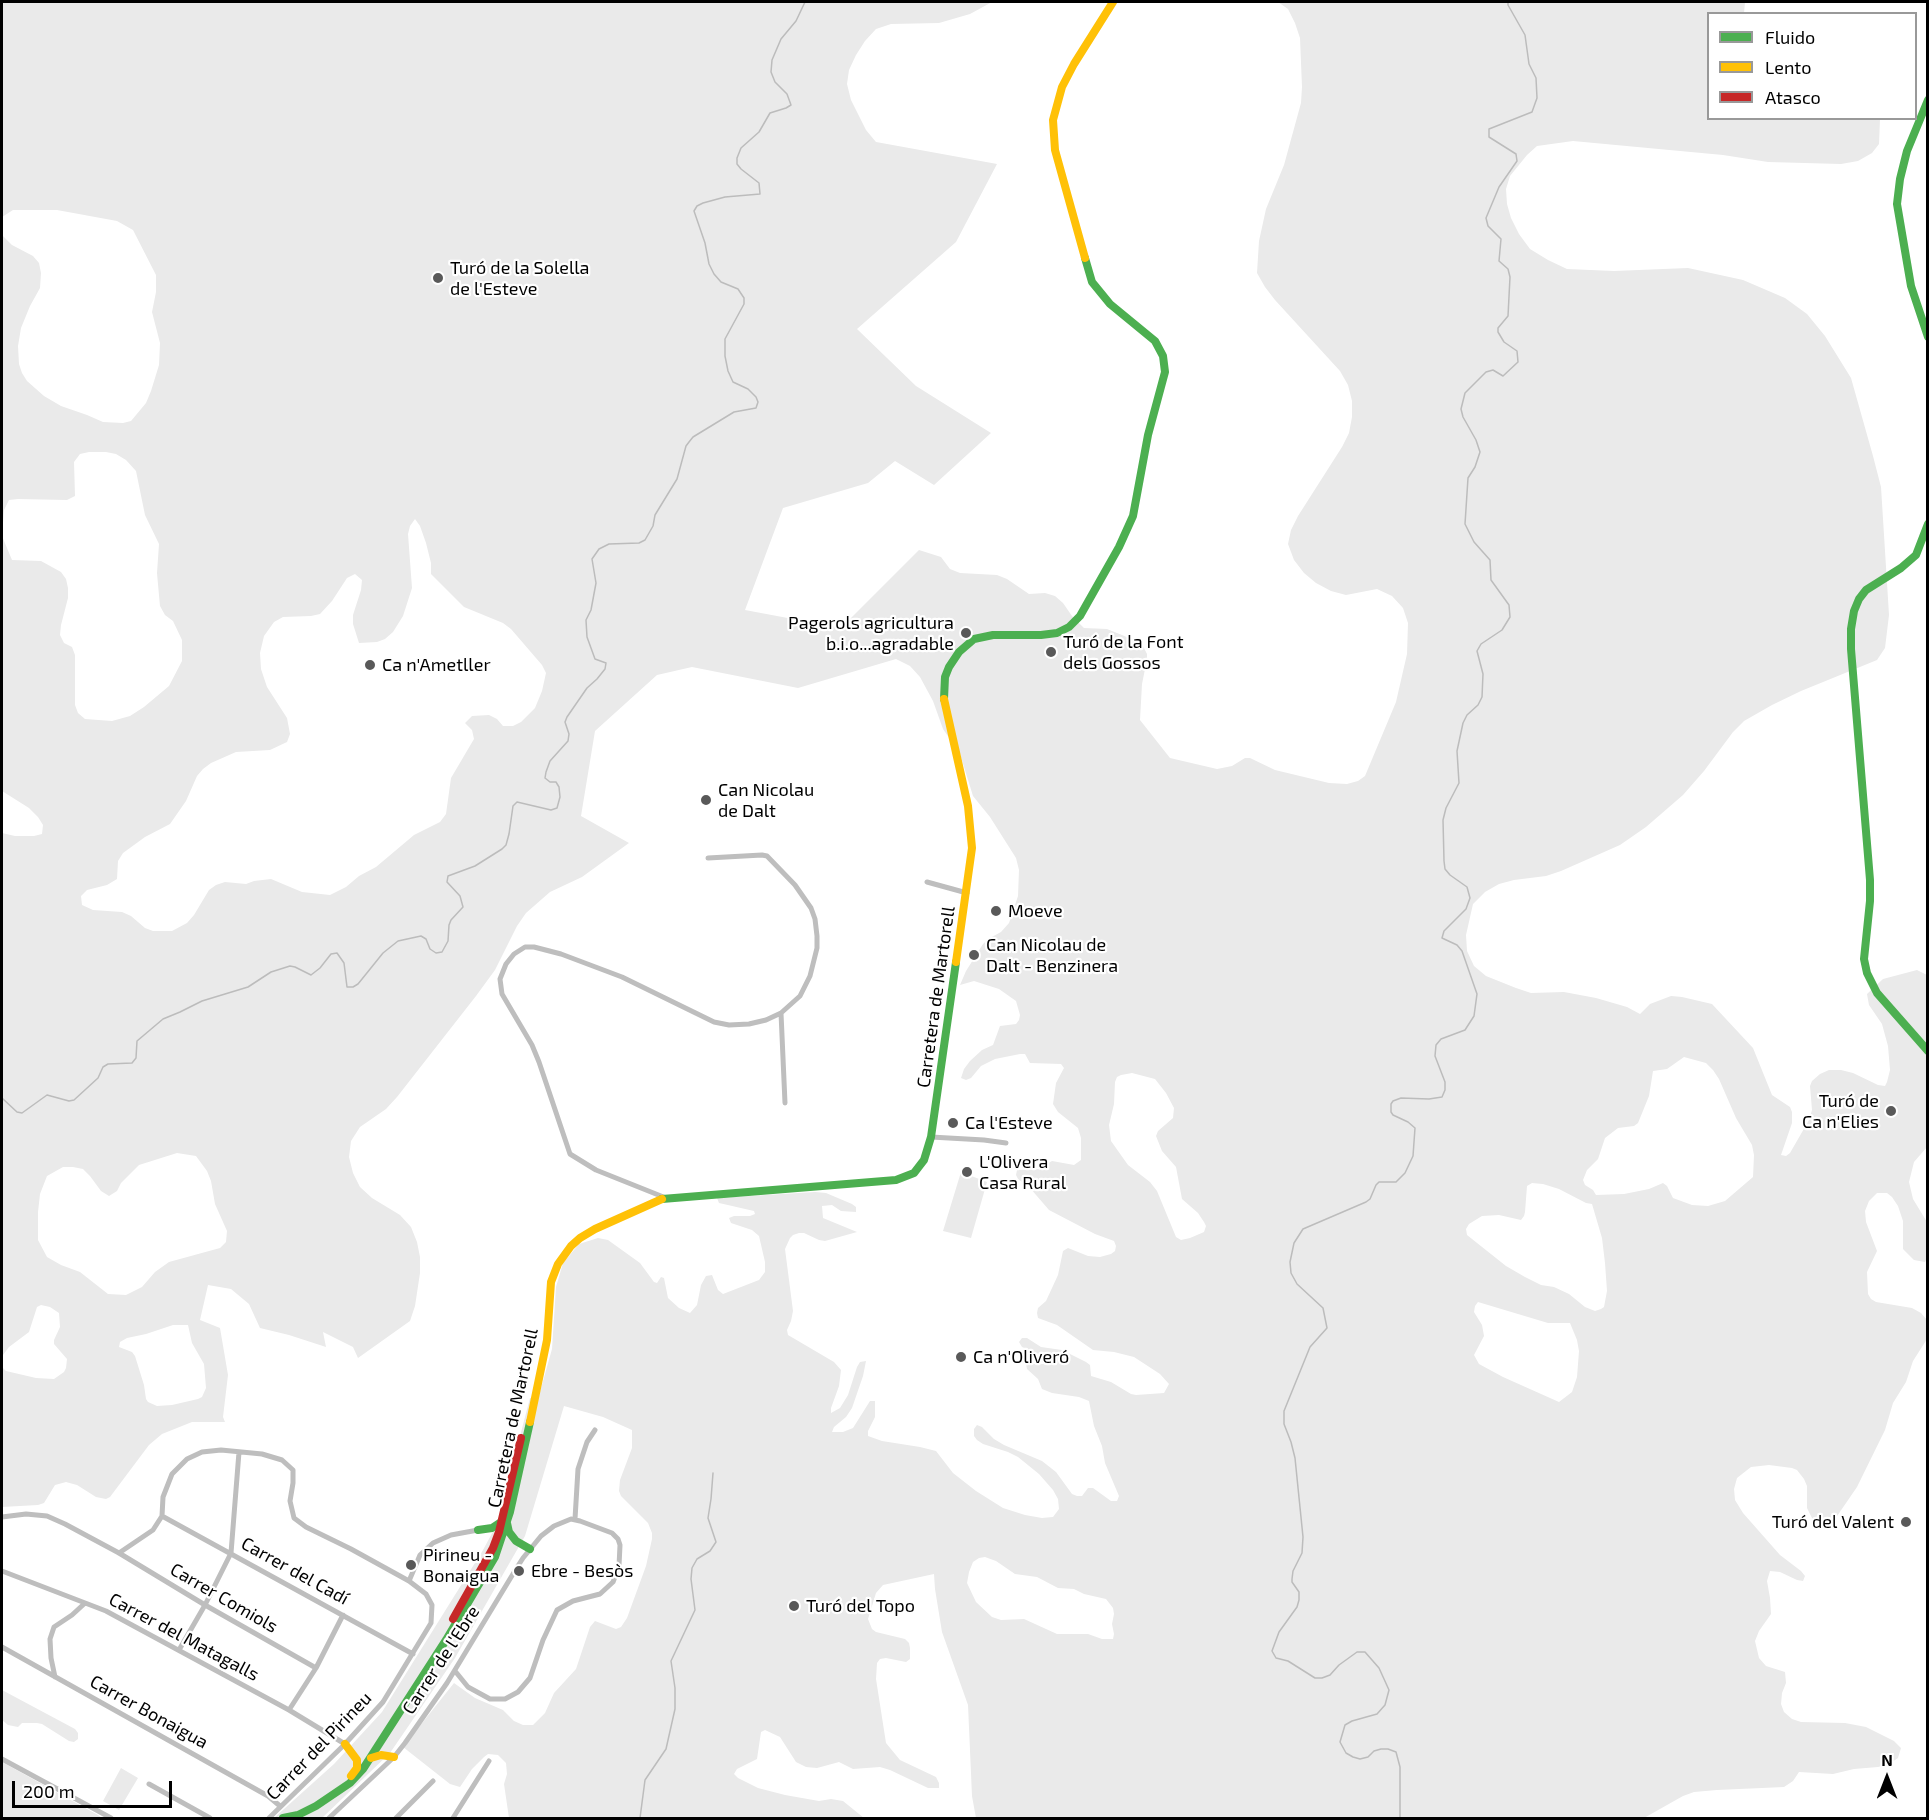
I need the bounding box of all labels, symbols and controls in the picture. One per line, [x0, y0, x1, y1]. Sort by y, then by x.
legend [1707, 12, 1917, 120]
text: Fluido [1765, 26, 1815, 48]
text: Lento [1765, 56, 1811, 78]
text: Atasco [1765, 86, 1821, 108]
place label: Turó de la Solella de l'Esteve [450, 257, 589, 300]
marker: Turó de la Solella de l'Esteve [431, 271, 445, 285]
place label: Pagerols agricultura b.i.o...agradable [788, 612, 954, 654]
marker: Pagerols agricultura b.i.o...agradable [959, 626, 973, 640]
place label: Turó de la Font dels Gossos [1063, 631, 1184, 674]
marker: Turó de la Font dels Gossos [1044, 645, 1058, 659]
place label: Ca n'Ametller [382, 654, 491, 676]
marker: Ca n'Ametller [363, 658, 377, 672]
place label: Can Nicolau de Dalt [718, 779, 814, 822]
marker: Can Nicolau de Dalt [699, 793, 713, 807]
place label: Moeve [1008, 900, 1063, 922]
marker: Moeve [989, 904, 1003, 918]
street label: Carretera de Martorell [913, 905, 959, 1089]
place label: Can Nicolau de Dalt - Benzinera [986, 934, 1118, 976]
marker: Can Nicolau de Dalt - Benzinera [967, 948, 981, 962]
place label: Turó de Ca n'Elies [1802, 1090, 1879, 1132]
marker: Turó de Ca n'Elies [1884, 1104, 1898, 1118]
place label: Ca l'Esteve [965, 1112, 1053, 1134]
marker: Ca l'Esteve [946, 1116, 960, 1130]
place label: L'Olivera Casa Rural [979, 1151, 1066, 1194]
marker: L'Olivera Casa Rural [960, 1165, 974, 1179]
street label: Carretera de Martorell [483, 1326, 543, 1510]
place label: Ca n'Oliveró [973, 1346, 1069, 1368]
marker: Ca n'Oliveró [954, 1350, 968, 1364]
place label: Turó del Valent [1772, 1511, 1894, 1533]
marker: Turó del Valent [1899, 1515, 1913, 1529]
street label: Carrer del Cadí [237, 1533, 353, 1609]
place label: Pirineu - Bonaigua [423, 1544, 499, 1586]
street label: Carrer Comiols [166, 1558, 282, 1638]
marker: Pirineu - Bonaigua [404, 1558, 418, 1572]
place label: Ebre - Besòs [531, 1560, 633, 1582]
marker: Ebre - Besòs [512, 1564, 526, 1578]
street label: Carrer del Matagalls [105, 1588, 263, 1686]
place label: Turó del Topo [806, 1595, 915, 1617]
marker: Turó del Topo [787, 1599, 801, 1613]
street label: Carrer de l'Ebre [398, 1602, 484, 1718]
street label: Carrer Bonaigua [86, 1671, 212, 1753]
street label: Carrer del Pirineu [262, 1688, 376, 1804]
north arrow [1857, 1748, 1917, 1808]
text: N [1881, 1750, 1893, 1769]
scale bar [15, 1769, 176, 1807]
text: 200 m [23, 1780, 75, 1802]

